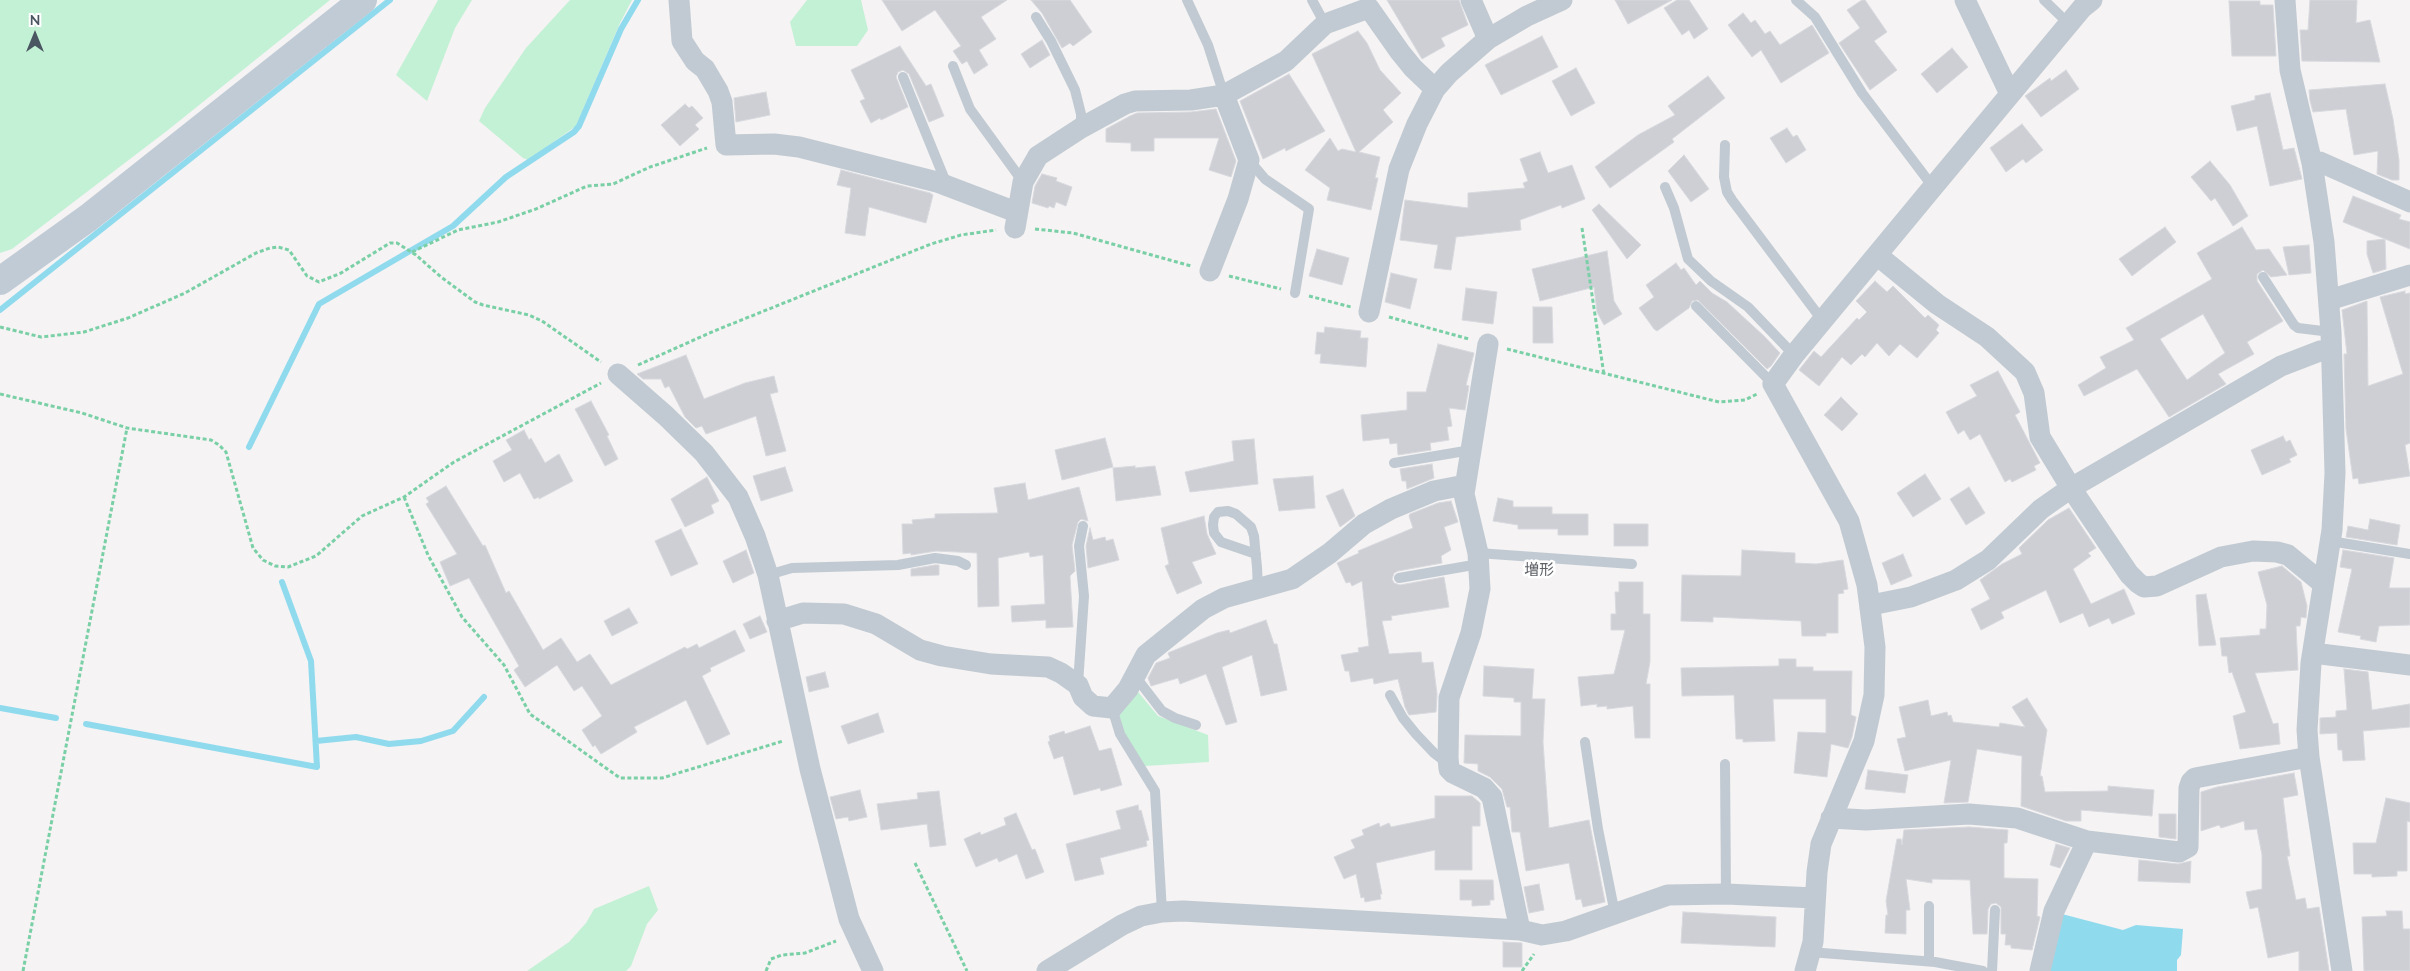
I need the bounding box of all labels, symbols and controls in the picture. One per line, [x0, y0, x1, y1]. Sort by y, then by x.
north arrow [10, 10, 60, 60]
text: N [30, 11, 40, 29]
district label: 増形 [1524, 561, 1554, 579]

